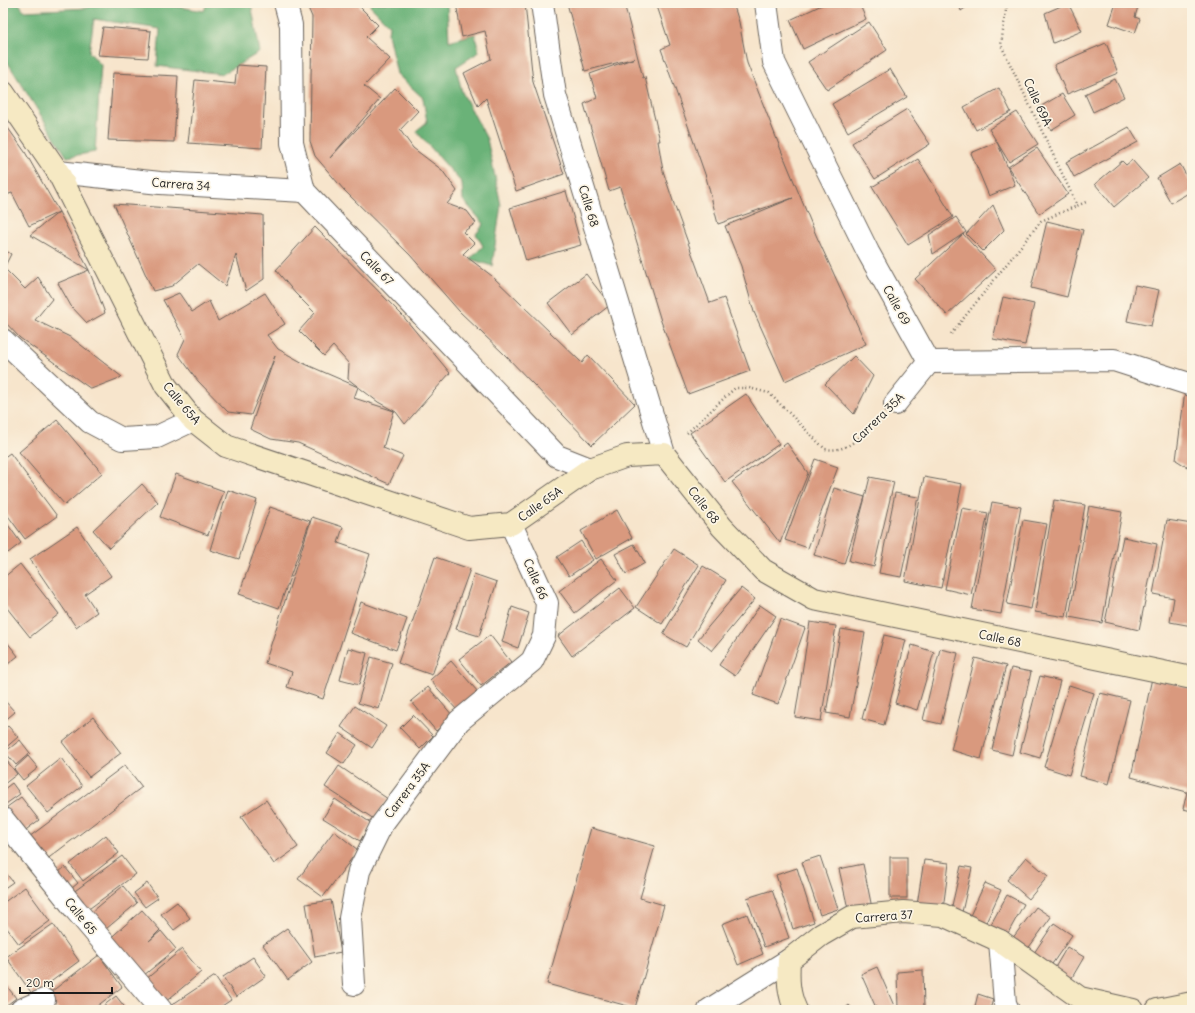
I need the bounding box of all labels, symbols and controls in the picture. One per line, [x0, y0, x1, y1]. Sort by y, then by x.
street label: Calle 69A [1020, 76, 1056, 128]
street label: Carrera 34 [151, 174, 211, 194]
street label: Calle 68 [576, 183, 603, 229]
street label: Calle 67 [357, 248, 397, 288]
street label: Calle 69 [880, 282, 914, 328]
street label: Calle 65A [160, 379, 204, 428]
street label: Carrera 35A [849, 389, 907, 446]
street label: Calle 65A [515, 483, 565, 525]
street label: Calle 68 [685, 483, 723, 527]
street label: Calle 66 [520, 556, 552, 602]
street label: Calle 68 [977, 626, 1023, 650]
street label: Carrera 35A [381, 759, 433, 821]
street label: Calle 65 [62, 894, 100, 938]
street label: Carrera 37 [855, 906, 913, 925]
scale bar [20, 969, 112, 995]
text: 20 m [26, 975, 54, 990]

